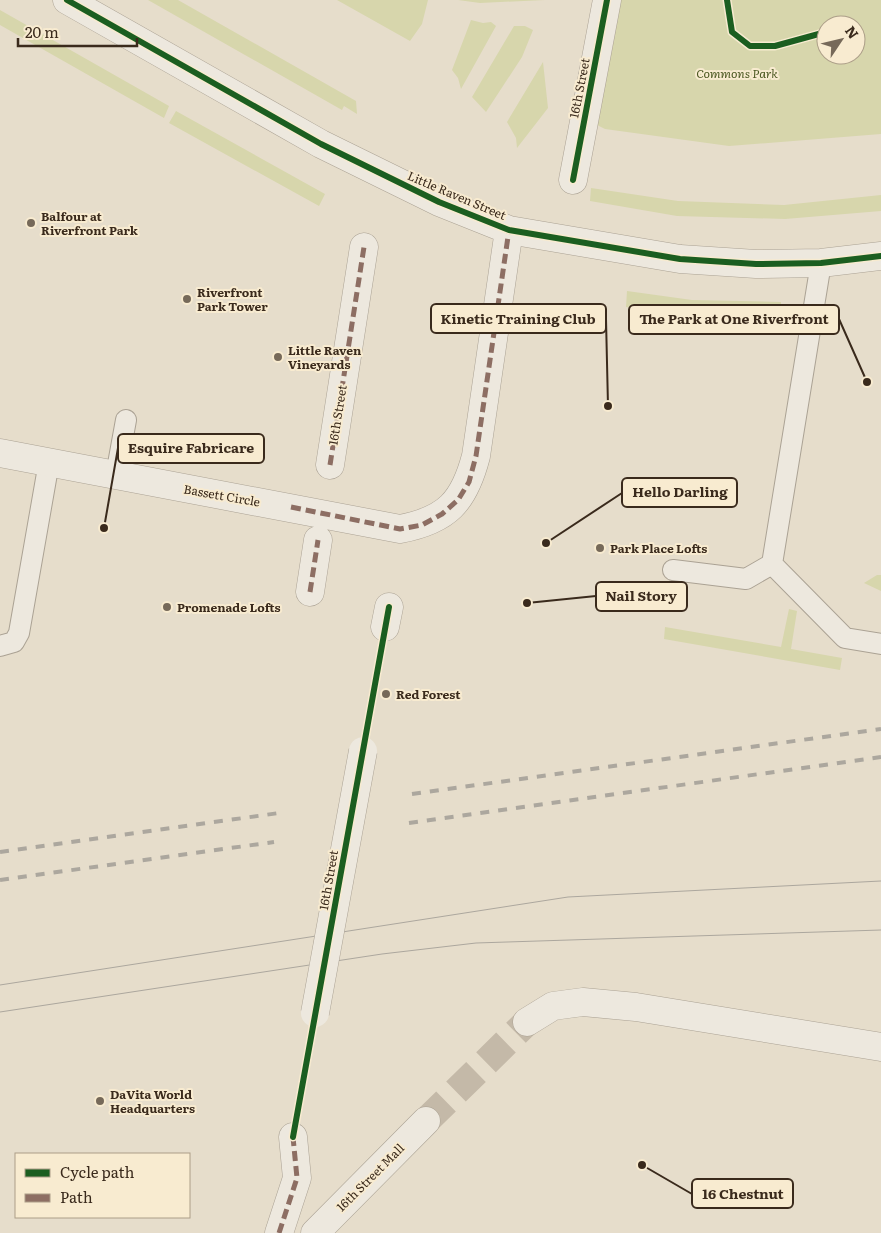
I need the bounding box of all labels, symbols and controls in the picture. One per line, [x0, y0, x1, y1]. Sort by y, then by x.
scale bar [18, 15, 136, 47]
north arrow [816, 15, 866, 65]
text: 20 m [25, 20, 59, 43]
text: N [841, 21, 864, 43]
street label: 16th Street [564, 56, 594, 120]
park label: Commons Park [696, 64, 778, 82]
street label: Little Raven Street [405, 166, 509, 224]
place label: Balfour at Riverfront Park [41, 207, 139, 239]
marker: Balfour at Riverfront Park [25, 217, 37, 229]
place label: Riverfront Park Tower [197, 283, 268, 315]
marker: Riverfront Park Tower [181, 293, 193, 305]
callout: Kinetic Training Club [431, 304, 606, 333]
callout: The Park at One Riverfront [629, 305, 839, 334]
text: Kinetic Training Club [440, 308, 596, 328]
text: The Park at One Riverfront [639, 308, 830, 328]
place label: Little Raven Vineyards [288, 341, 362, 373]
marker: Little Raven Vineyards [272, 351, 284, 363]
street label: 16th Street [323, 383, 351, 446]
callout: Esquire Fabricare [118, 434, 264, 463]
text: Esquire Fabricare [128, 437, 254, 457]
callout: Hello Darling [622, 478, 737, 507]
street label: Bassett Circle [182, 479, 262, 511]
text: Hello Darling [632, 481, 728, 501]
place label: Park Place Lofts [610, 539, 707, 557]
marker: Park Place Lofts [594, 542, 606, 554]
callout: Nail Story [596, 582, 687, 611]
text: Nail Story [605, 585, 677, 605]
place label: Promenade Lofts [177, 598, 280, 616]
marker: Promenade Lofts [161, 601, 173, 613]
place label: Red Forest [396, 685, 461, 703]
marker: Red Forest [380, 688, 392, 700]
street label: 16th Street [314, 848, 342, 912]
place label: DaVita World Headquarters [110, 1085, 195, 1117]
marker: DaVita World Headquarters [94, 1095, 106, 1107]
street label: 16th Street Mall [332, 1139, 408, 1215]
legend [15, 1153, 190, 1218]
text: Cycle path [60, 1160, 135, 1183]
callout: 16 Chestnut [692, 1179, 793, 1208]
text: 16 Chestnut [702, 1183, 785, 1203]
text: Path [60, 1185, 93, 1208]

